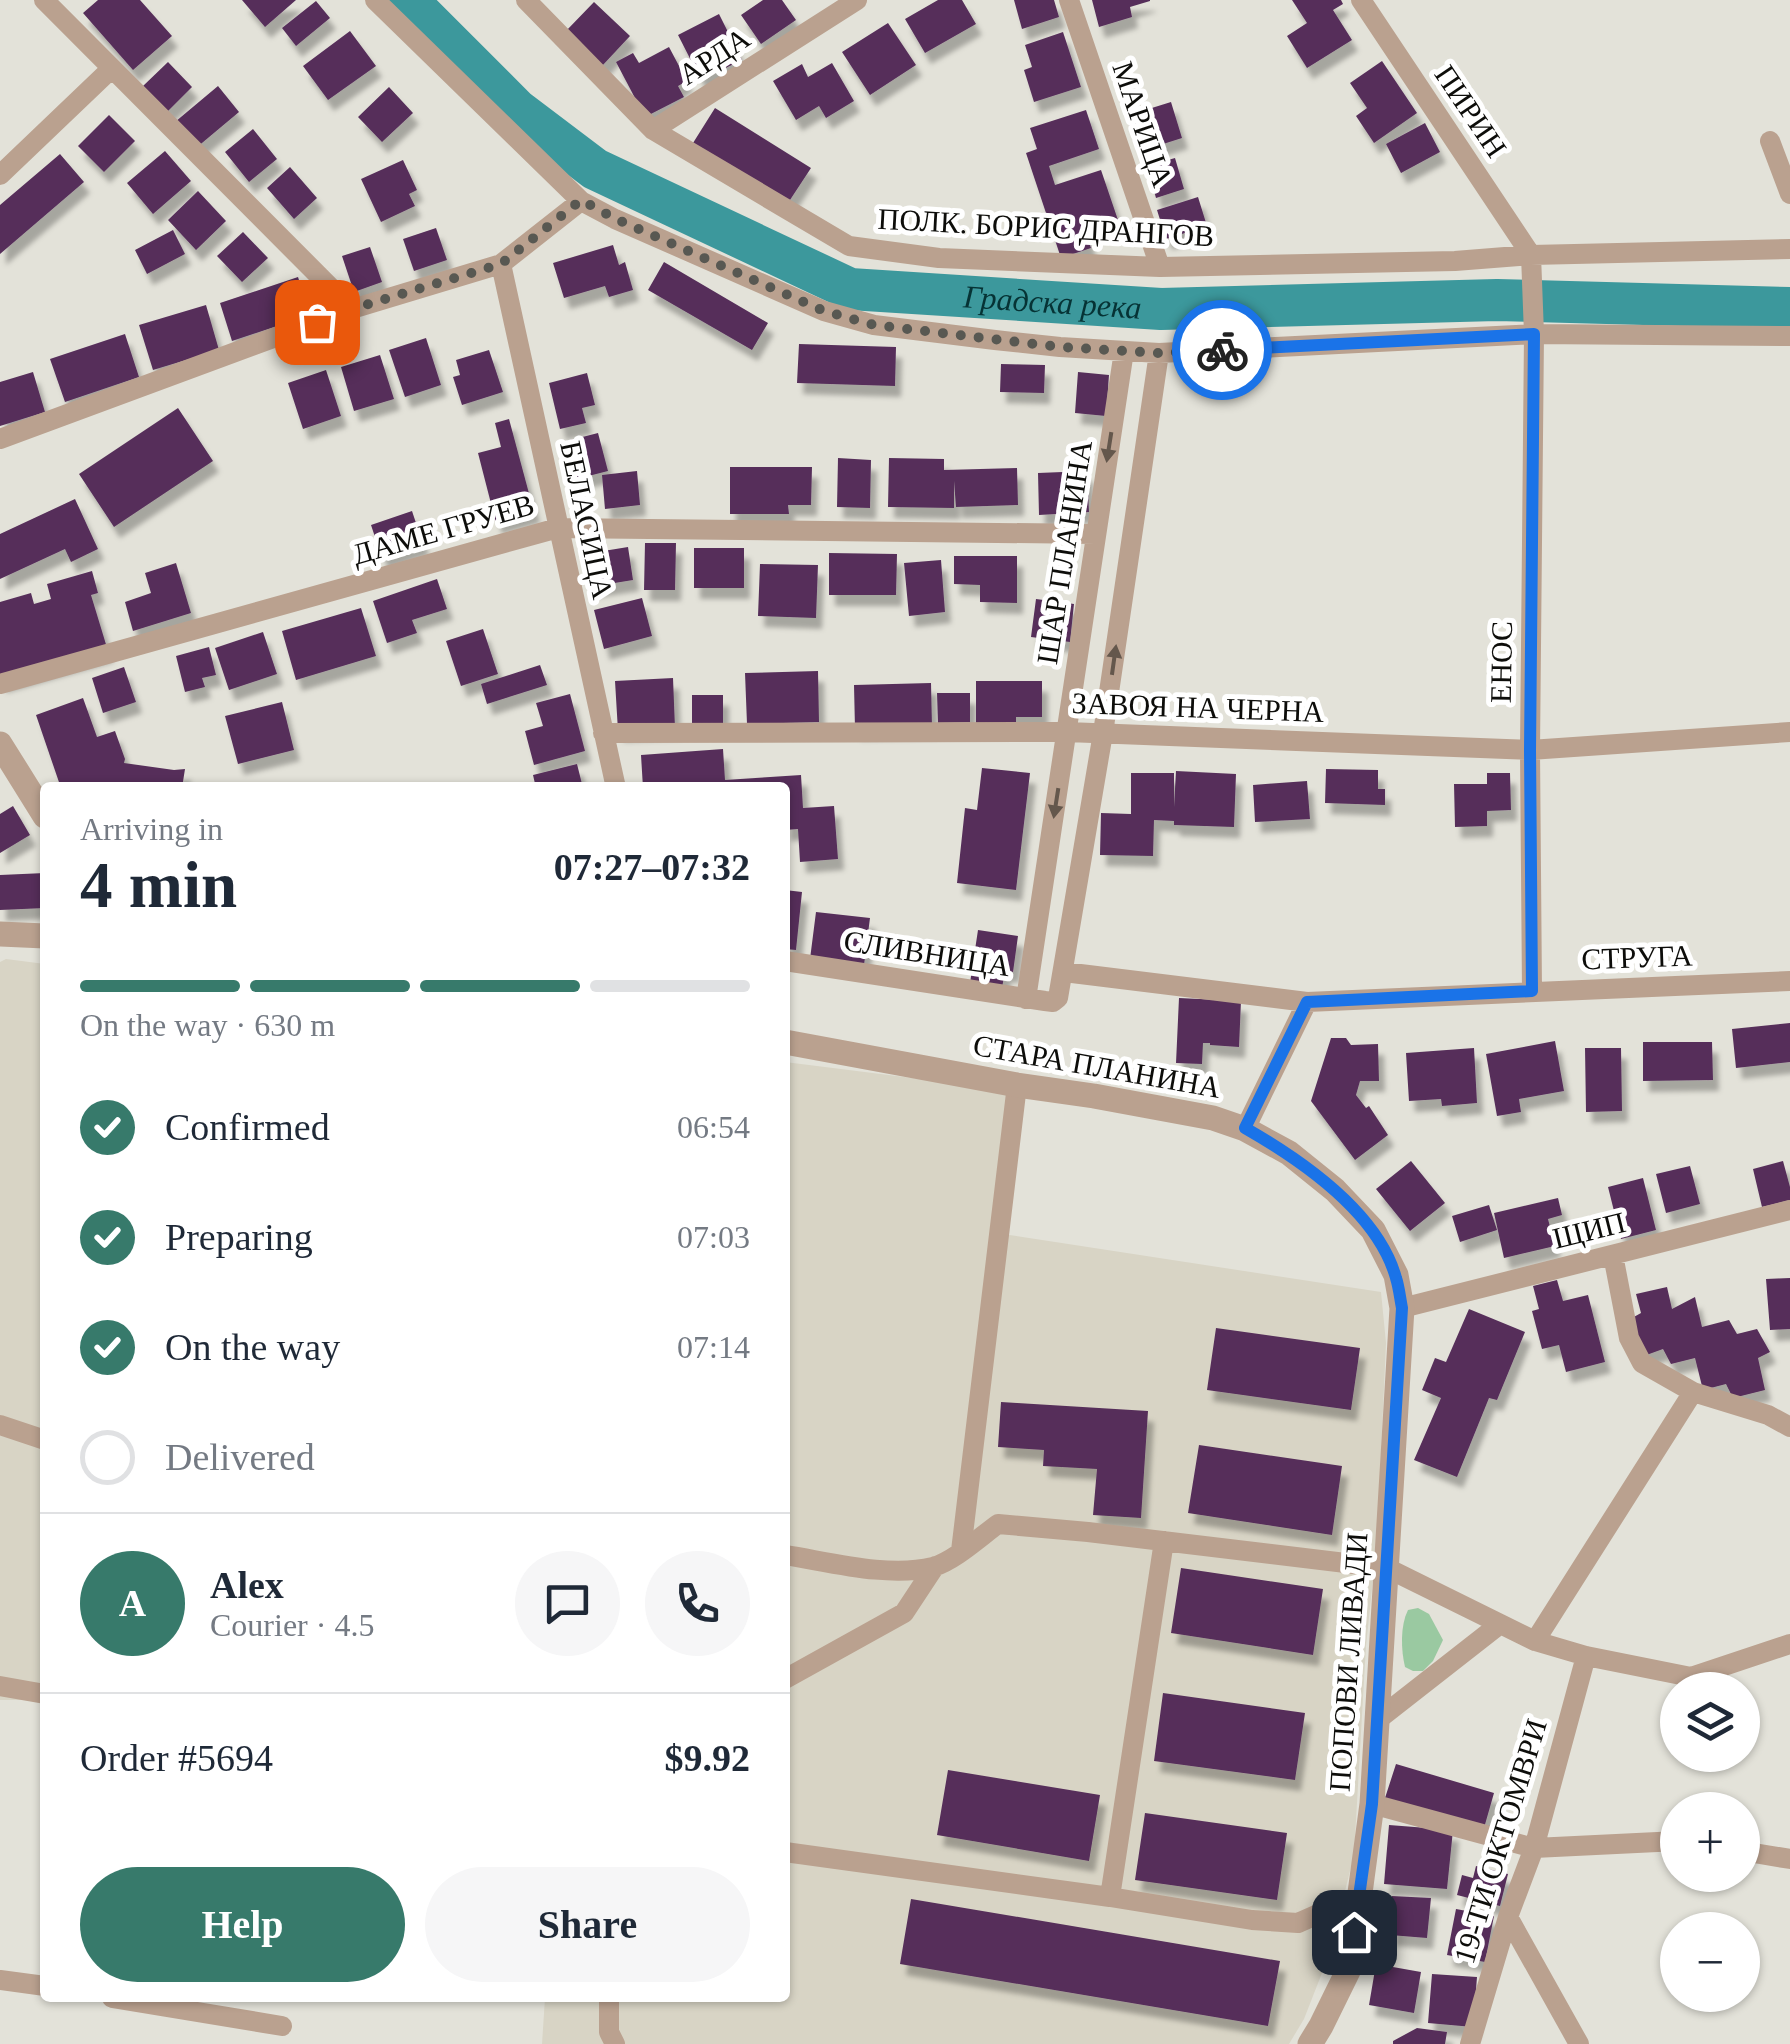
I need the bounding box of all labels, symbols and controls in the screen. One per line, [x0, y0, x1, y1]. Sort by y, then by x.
street label: АРДА [672, 21, 756, 91]
street label: МАРИЦА [1106, 57, 1180, 191]
street label: ПИРИН [1428, 59, 1514, 163]
street label: ПОЛК. БОРИС ДРАНГОВ [877, 202, 1215, 252]
water label: Градска река [961, 278, 1142, 326]
pin [275, 280, 360, 365]
icon: bag [290, 295, 345, 350]
courier [1172, 300, 1272, 400]
icon: bike [1195, 323, 1250, 378]
one-way arrow [1101, 432, 1117, 463]
street label: ШАР ПЛАНИНА [1030, 437, 1098, 666]
street label: БЕЛАСИЦА [554, 438, 620, 602]
street label: ДАМЕ ГРУЕВ [348, 487, 538, 571]
street label: ЕНОС [1484, 621, 1518, 703]
one-way arrow [1107, 643, 1123, 675]
street label: ЗАВОЯ НА ЧЕРНА [1071, 686, 1325, 728]
one-way arrow [1048, 788, 1063, 819]
text: Arriving in [80, 811, 223, 847]
text: 07:27–07:32 [554, 846, 750, 888]
text: 4 min [80, 849, 237, 921]
street label: СЛИВНИЦА [841, 924, 1013, 982]
street label: СТРУГА [1581, 939, 1693, 975]
text: On the way · 630 m [80, 1007, 335, 1043]
street label: СТАРА ПЛАНИНА [971, 1028, 1224, 1104]
icon: check [80, 1100, 135, 1155]
text: Confirmed [165, 1106, 330, 1148]
text: 06:54 [677, 1109, 750, 1145]
street label: ЩИП [1549, 1205, 1629, 1255]
icon: check [80, 1210, 135, 1265]
text: Preparing [165, 1216, 313, 1258]
text: 07:03 [677, 1219, 750, 1255]
icon: check [80, 1320, 135, 1375]
text: On the way [165, 1326, 340, 1368]
text: 07:14 [677, 1329, 750, 1365]
text: Delivered [165, 1436, 315, 1478]
street label: ПОПОВИ ЛИВАДИ [1322, 1531, 1374, 1793]
button: chat [515, 1551, 620, 1656]
button: phone [645, 1551, 750, 1656]
text: Alex [210, 1564, 284, 1606]
text: A [119, 1582, 146, 1624]
text: Courier · 4.5 [210, 1607, 374, 1643]
map controls [1660, 1672, 1760, 2012]
button: layers [1660, 1672, 1760, 1772]
street label: 19-ТИ ОКТОМВРИ [1447, 1715, 1553, 1967]
text: Order #5694 [80, 1737, 273, 1779]
text: $9.92 [665, 1737, 750, 1779]
button: + [1660, 1792, 1760, 1892]
button: Help [80, 1867, 405, 1982]
button: Share [425, 1867, 750, 1982]
pin [1312, 1890, 1397, 1975]
icon: home [1327, 1905, 1382, 1960]
button: − [1660, 1912, 1760, 2012]

